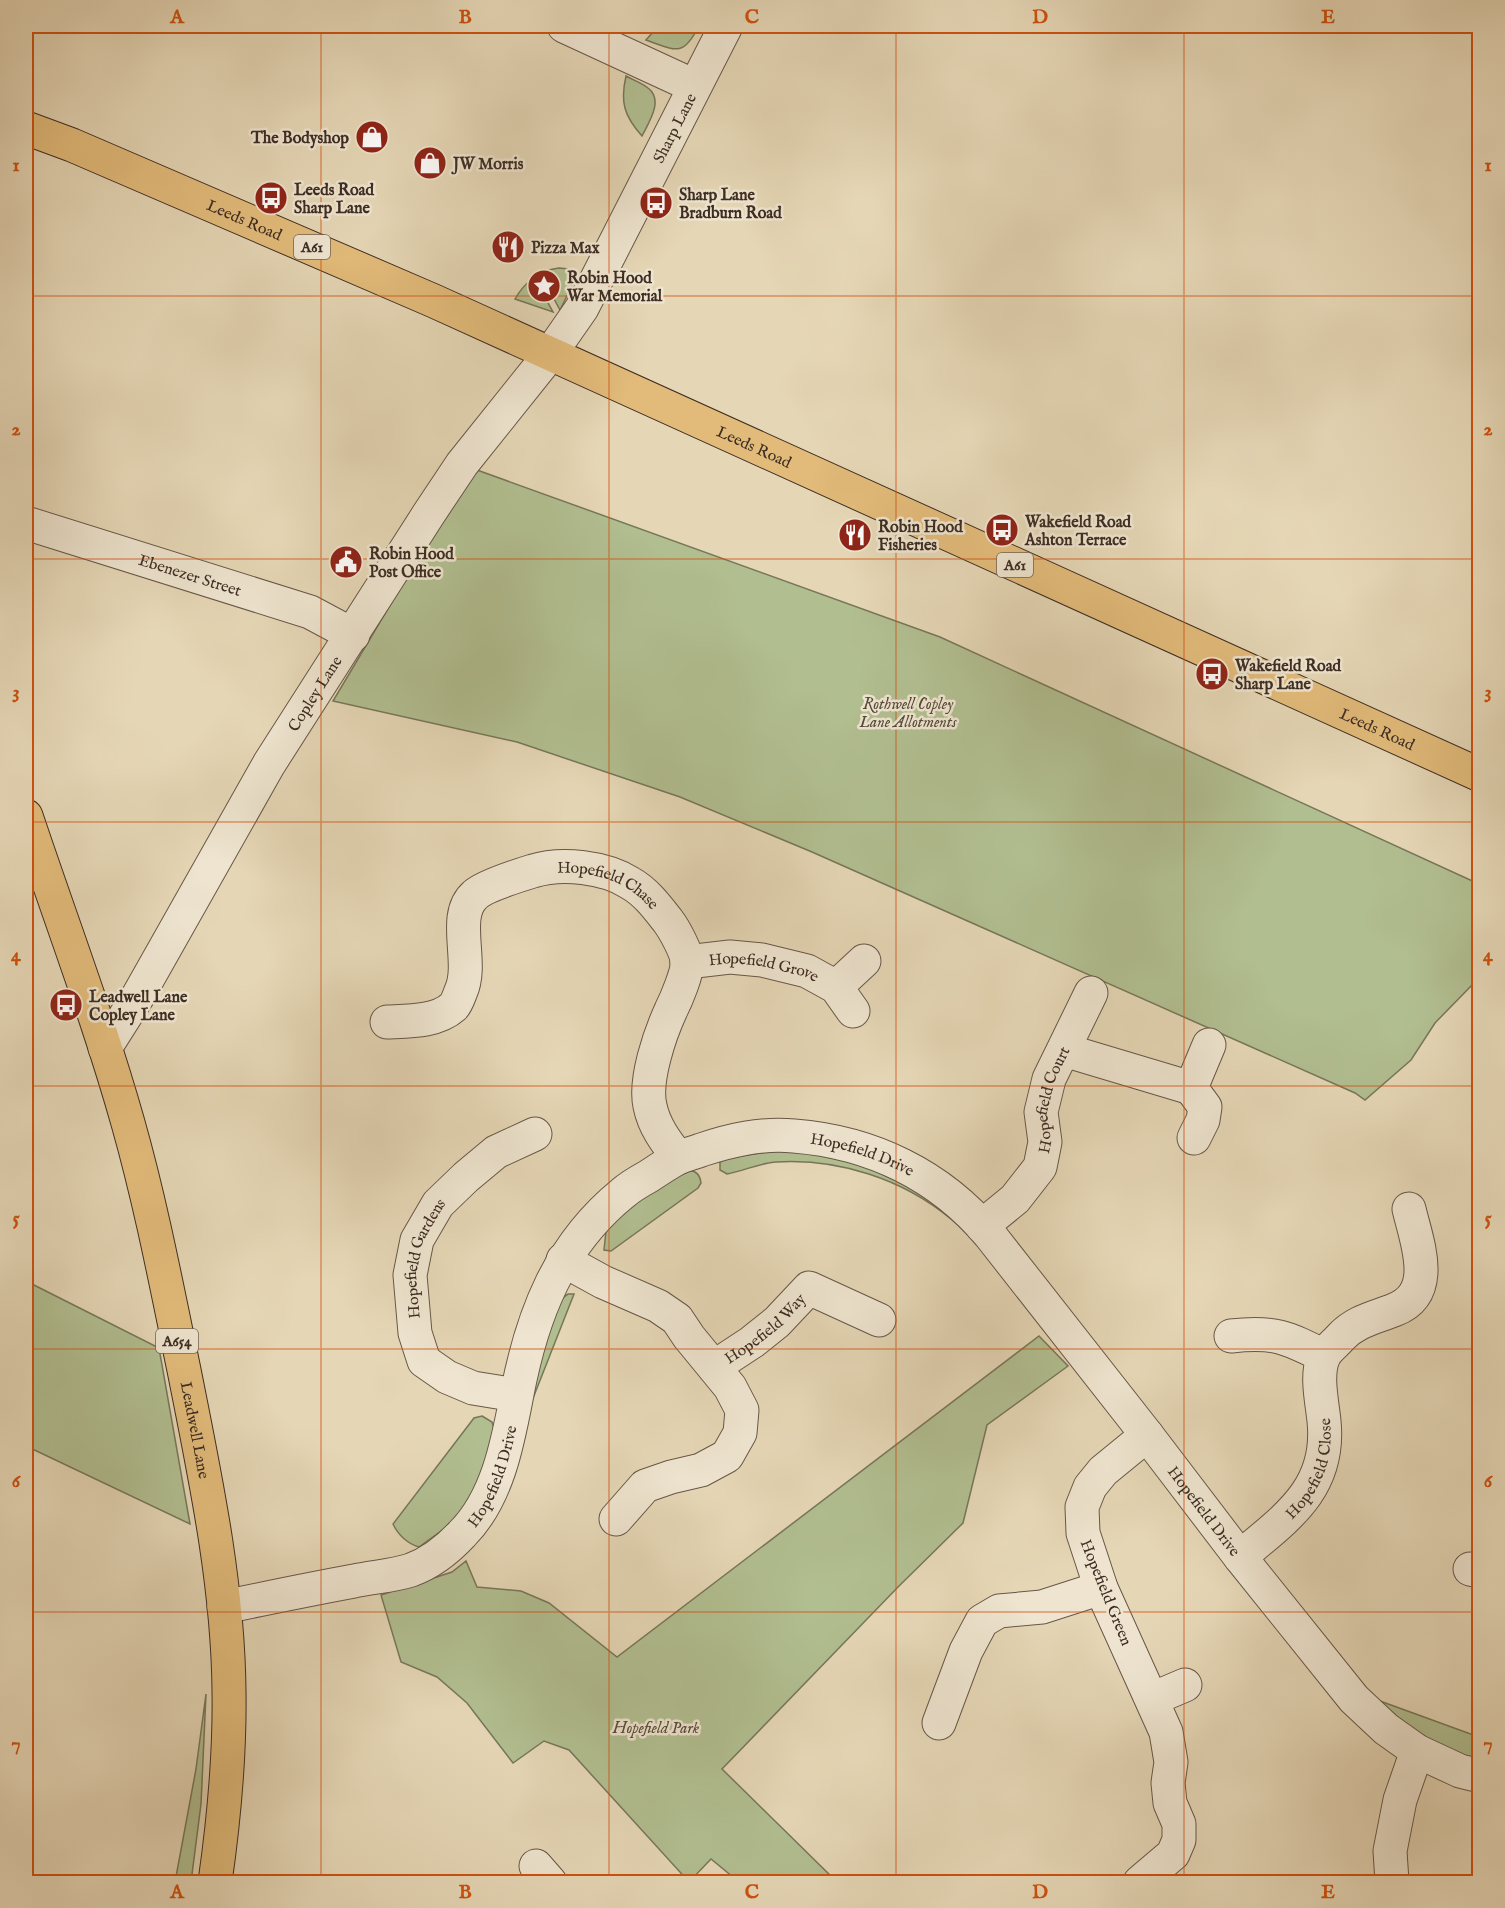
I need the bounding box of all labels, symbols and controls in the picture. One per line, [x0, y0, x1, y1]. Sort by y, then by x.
text: A [169, 5, 185, 30]
text: B [458, 5, 472, 30]
text: C [745, 5, 759, 30]
text: D [1032, 5, 1048, 30]
text: E [1321, 5, 1335, 30]
street label: Sharp Lane [650, 90, 702, 167]
shop icon: The Bodyshop [354, 119, 390, 155]
place label: The Bodyshop [250, 129, 349, 149]
shop icon: JW Morris [412, 145, 448, 181]
text: 1 [12, 153, 20, 178]
text: 1 [1484, 153, 1492, 178]
place label: JW Morris [451, 155, 524, 175]
bus stop icon: Leeds Road Sharp Lane [253, 180, 289, 216]
place label: Leeds Road Sharp Lane [294, 181, 374, 219]
bus stop icon: Sharp Lane Bradburn Road [638, 185, 674, 221]
place label: Sharp Lane Bradburn Road [679, 186, 782, 224]
street label: Leeds Road [203, 196, 285, 246]
restaurant icon: Pizza Max [490, 229, 526, 265]
road number: A61 [294, 235, 330, 259]
place label: Pizza Max [531, 239, 600, 259]
place icon: Robin Hood War Memorial [526, 268, 562, 304]
place label: Robin Hood War Memorial [566, 269, 663, 307]
text: 2 [11, 417, 21, 442]
text: 2 [1483, 417, 1493, 442]
street label: Leeds Road [713, 422, 795, 474]
bus stop icon: Wakefield Road Ashton Terrace [984, 512, 1020, 548]
place label: Wakefield Road Ashton Terrace [1024, 513, 1132, 551]
restaurant icon: Robin Hood Fisheries [837, 517, 873, 553]
place label: Robin Hood Fisheries [878, 518, 963, 556]
public building icon: Robin Hood Post Office [328, 544, 364, 580]
place label: Robin Hood Post Office [369, 545, 454, 583]
street label: Ebenezer Street [136, 551, 244, 602]
road number: A61 [997, 553, 1033, 577]
street label: Copley Lane [284, 653, 347, 736]
bus stop icon: Wakefield Road Sharp Lane [1194, 656, 1230, 692]
place label: Wakefield Road Sharp Lane [1234, 657, 1342, 695]
text: 3 [12, 680, 20, 705]
text: 3 [1484, 680, 1492, 705]
park label: Rothwell Copley Lane Allotments [859, 695, 957, 733]
street label: Leeds Road [1336, 705, 1418, 756]
street label: Hopefield Chase [557, 858, 662, 914]
text: 4 [11, 943, 22, 968]
text: 4 [1483, 943, 1494, 968]
street label: Hopefield Grove [708, 949, 822, 988]
bus stop icon: Leadwell Lane Copley Lane [48, 987, 84, 1023]
place label: Leadwell Lane Copley Lane [89, 988, 188, 1026]
street label: Hopefield Court [1032, 1043, 1076, 1155]
street label: Hopefield Drive [809, 1130, 917, 1182]
street label: Hopefield Gardens [402, 1194, 451, 1319]
text: 5 [12, 1206, 20, 1231]
text: 5 [1484, 1206, 1492, 1231]
street label: Hopefield Way [721, 1290, 811, 1369]
road number: A654 [156, 1329, 198, 1353]
street label: Leadwell Lane [175, 1380, 213, 1480]
street label: Hopefield Close [1282, 1417, 1337, 1524]
street label: Hopefield Drive [464, 1424, 523, 1532]
street label: Hopefield Drive [1162, 1463, 1244, 1561]
text: 6 [12, 1469, 22, 1494]
text: 6 [1484, 1469, 1494, 1494]
street label: Hopefield Green [1075, 1537, 1136, 1649]
park label: Hopefield Park [612, 1719, 700, 1739]
text: 7 [11, 1732, 21, 1757]
text: 7 [1483, 1732, 1493, 1757]
text: A [169, 1880, 185, 1905]
text: B [458, 1880, 472, 1905]
text: C [745, 1880, 759, 1905]
text: D [1032, 1880, 1048, 1905]
text: E [1321, 1880, 1335, 1905]

